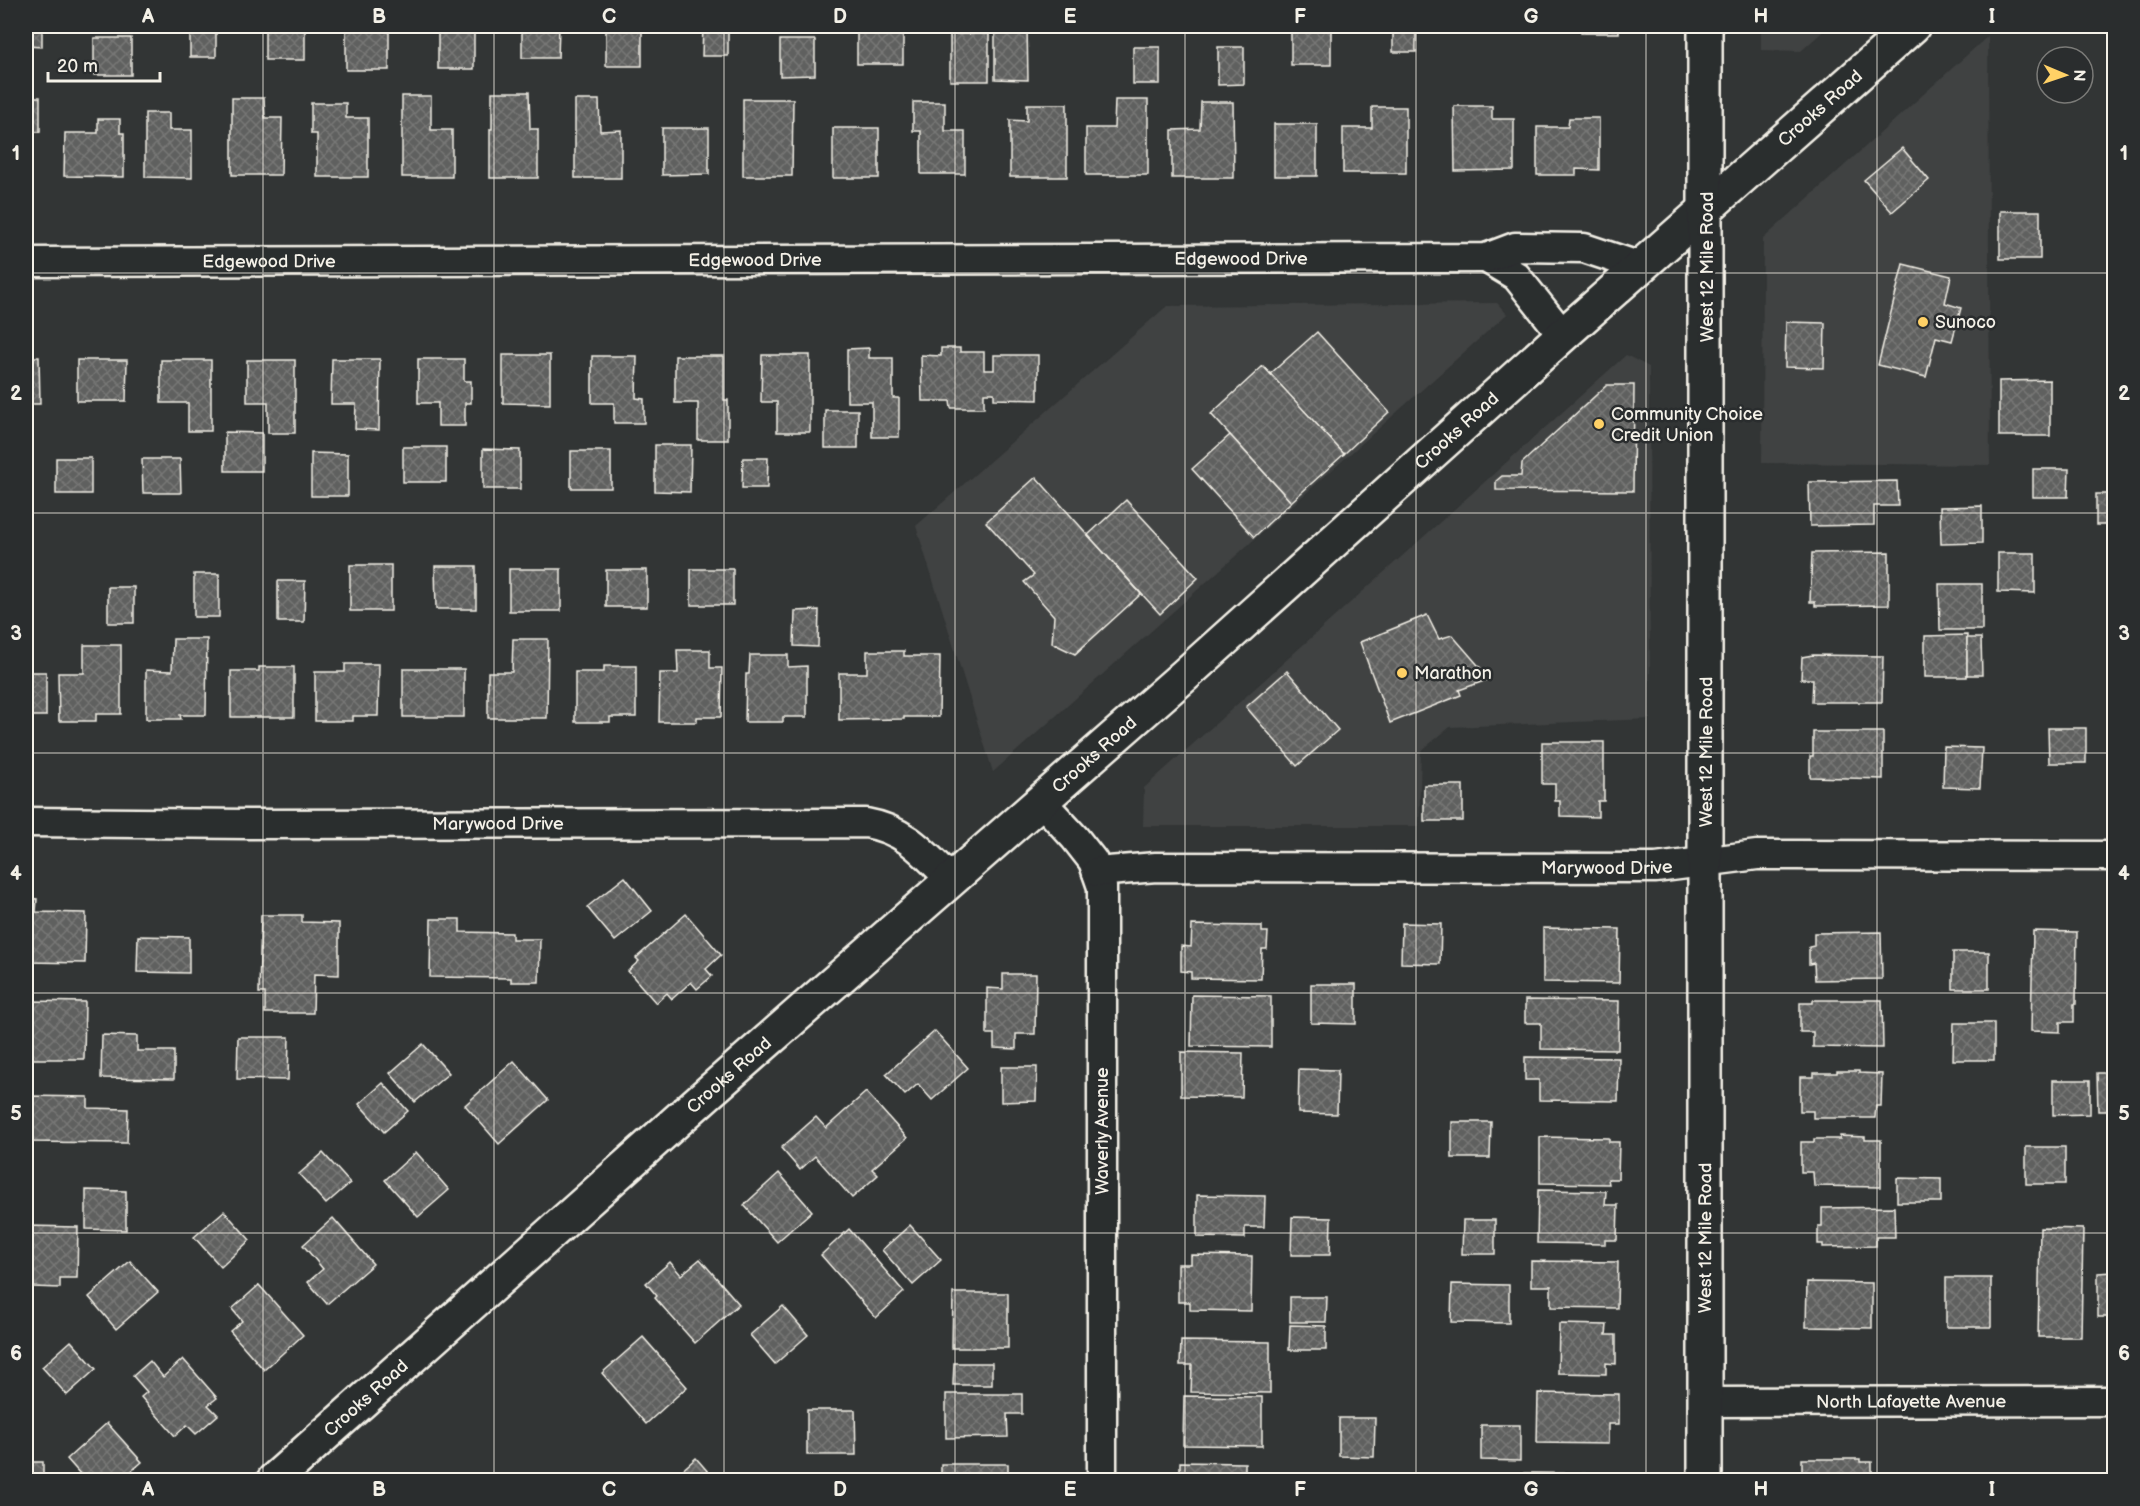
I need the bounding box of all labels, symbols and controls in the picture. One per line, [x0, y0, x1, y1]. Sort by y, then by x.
text: A [141, 5, 155, 29]
text: B [372, 5, 386, 29]
text: C [602, 5, 616, 29]
text: D [833, 5, 847, 29]
text: E [1064, 5, 1077, 29]
text: F [1294, 5, 1306, 29]
text: G [1524, 5, 1539, 29]
text: H [1754, 5, 1768, 29]
text: I [1989, 5, 1995, 29]
scale bar [48, 45, 160, 83]
north arrow [2035, 45, 2095, 105]
text: 20 m [57, 56, 98, 77]
street label: Crooks Road [1773, 65, 1867, 151]
text: N [2069, 69, 2088, 82]
text: 1 [12, 142, 20, 166]
text: 1 [2120, 142, 2128, 166]
street label: West 12 Mile Road [1697, 192, 1718, 342]
street label: Edgewood Drive [1174, 248, 1308, 269]
street label: Edgewood Drive [688, 249, 822, 271]
street label: Edgewood Drive [202, 251, 336, 272]
place label: Sunoco [1935, 312, 1996, 333]
marker: Sunoco [1916, 315, 1930, 329]
text: 2 [10, 382, 22, 406]
text: 2 [2118, 382, 2130, 406]
street label: Crooks Road [1410, 388, 1503, 474]
place label: Community Choice Credit Union [1611, 404, 1763, 446]
marker: Community Choice Credit Union [1592, 417, 1606, 431]
text: 3 [10, 622, 22, 646]
text: 3 [2118, 622, 2130, 646]
place label: Marathon [1414, 663, 1492, 684]
marker: Marathon [1395, 666, 1409, 680]
street label: West 12 Mile Road [1695, 677, 1717, 827]
street label: Crooks Road [1048, 712, 1141, 797]
street label: Marywood Drive [432, 813, 564, 834]
street label: Marywood Drive [1541, 855, 1674, 879]
text: 4 [10, 862, 22, 886]
text: 4 [2118, 862, 2130, 886]
street label: Crooks Road [682, 1032, 775, 1118]
street label: Waverly Avenue [1092, 1067, 1113, 1195]
text: 5 [10, 1102, 22, 1126]
text: 5 [2118, 1102, 2130, 1126]
street label: West 12 Mile Road [1695, 1163, 1716, 1313]
text: 6 [10, 1342, 22, 1366]
text: 6 [2118, 1342, 2130, 1366]
street label: Crooks Road [319, 1355, 412, 1441]
street label: North Lafayette Avenue [1816, 1391, 2006, 1412]
text: A [141, 1478, 155, 1502]
text: B [372, 1478, 386, 1502]
text: C [602, 1478, 616, 1502]
text: D [833, 1478, 847, 1502]
text: E [1064, 1478, 1077, 1502]
text: F [1294, 1478, 1306, 1502]
text: G [1524, 1478, 1539, 1502]
text: H [1754, 1478, 1768, 1502]
text: I [1989, 1478, 1995, 1502]

